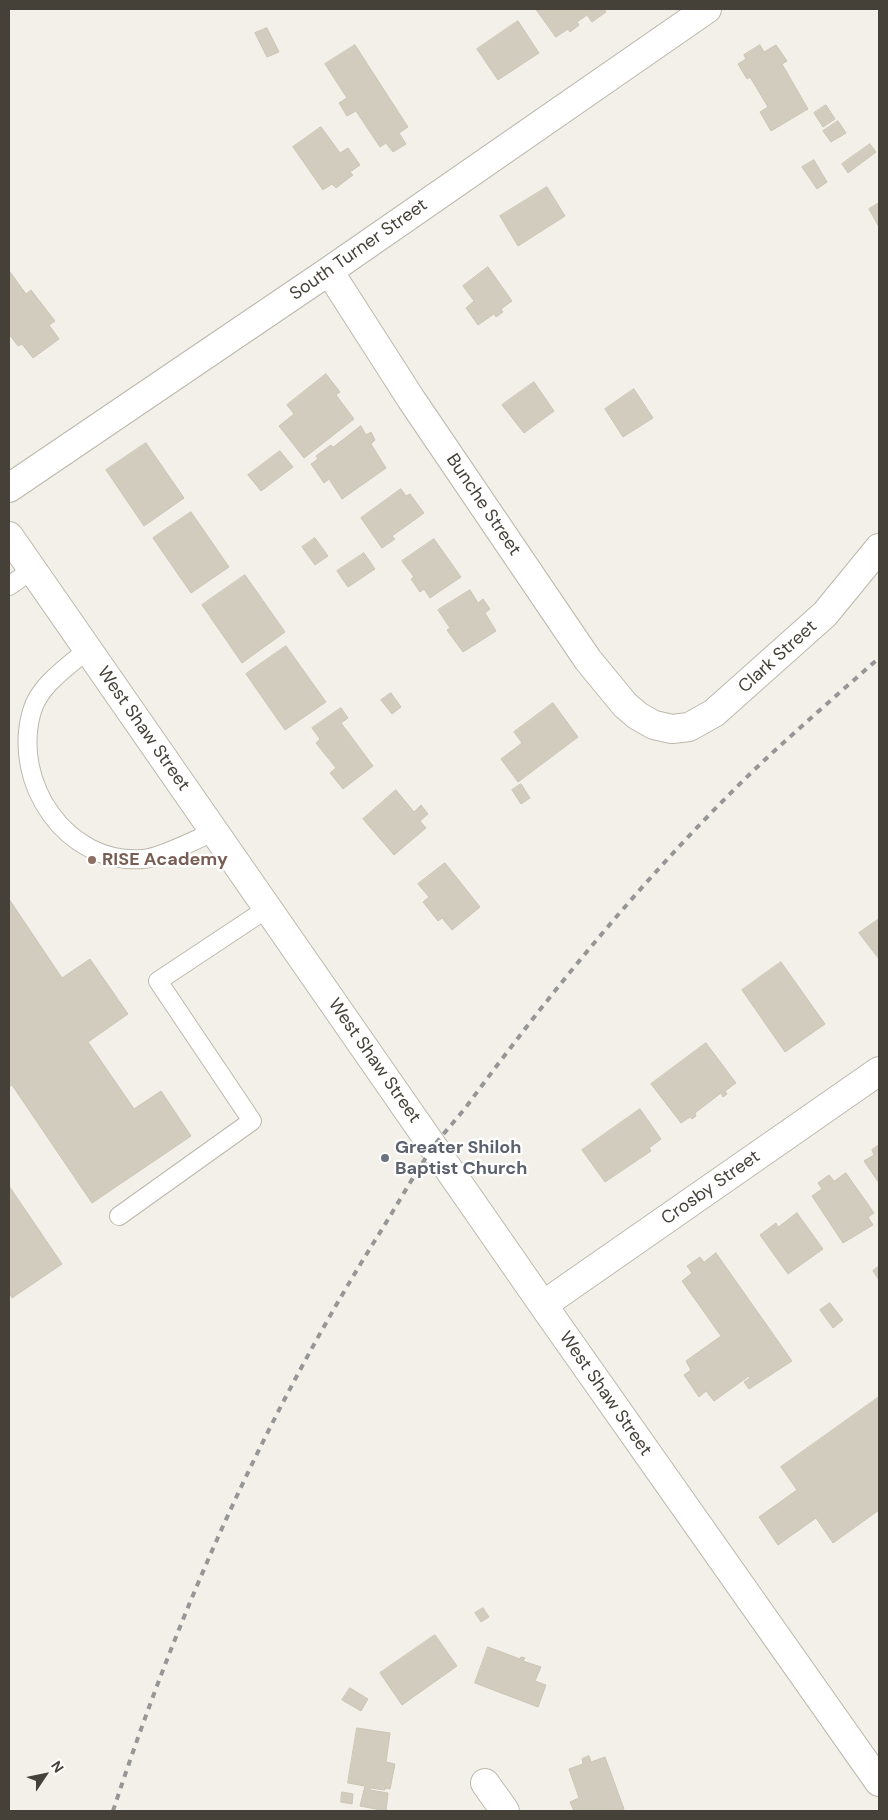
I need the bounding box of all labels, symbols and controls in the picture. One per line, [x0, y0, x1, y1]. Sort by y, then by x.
street label: South Turner Street [286, 194, 432, 306]
street label: Bunche Street [441, 450, 525, 560]
street label: Clark Street [734, 616, 822, 698]
street label: West Shaw Street [92, 663, 194, 795]
place label: RISE Academy [102, 849, 228, 871]
marker: RISE Academy [86, 854, 98, 866]
street label: West Shaw Street [323, 995, 425, 1127]
place label: Greater Shiloh Baptist Church [395, 1137, 527, 1180]
street label: Crosby Street [658, 1146, 764, 1230]
marker: Greater Shiloh Baptist Church [379, 1152, 391, 1164]
street label: West Shaw Street [554, 1328, 656, 1460]
north arrow [20, 1750, 70, 1800]
text: N [47, 1757, 68, 1776]

